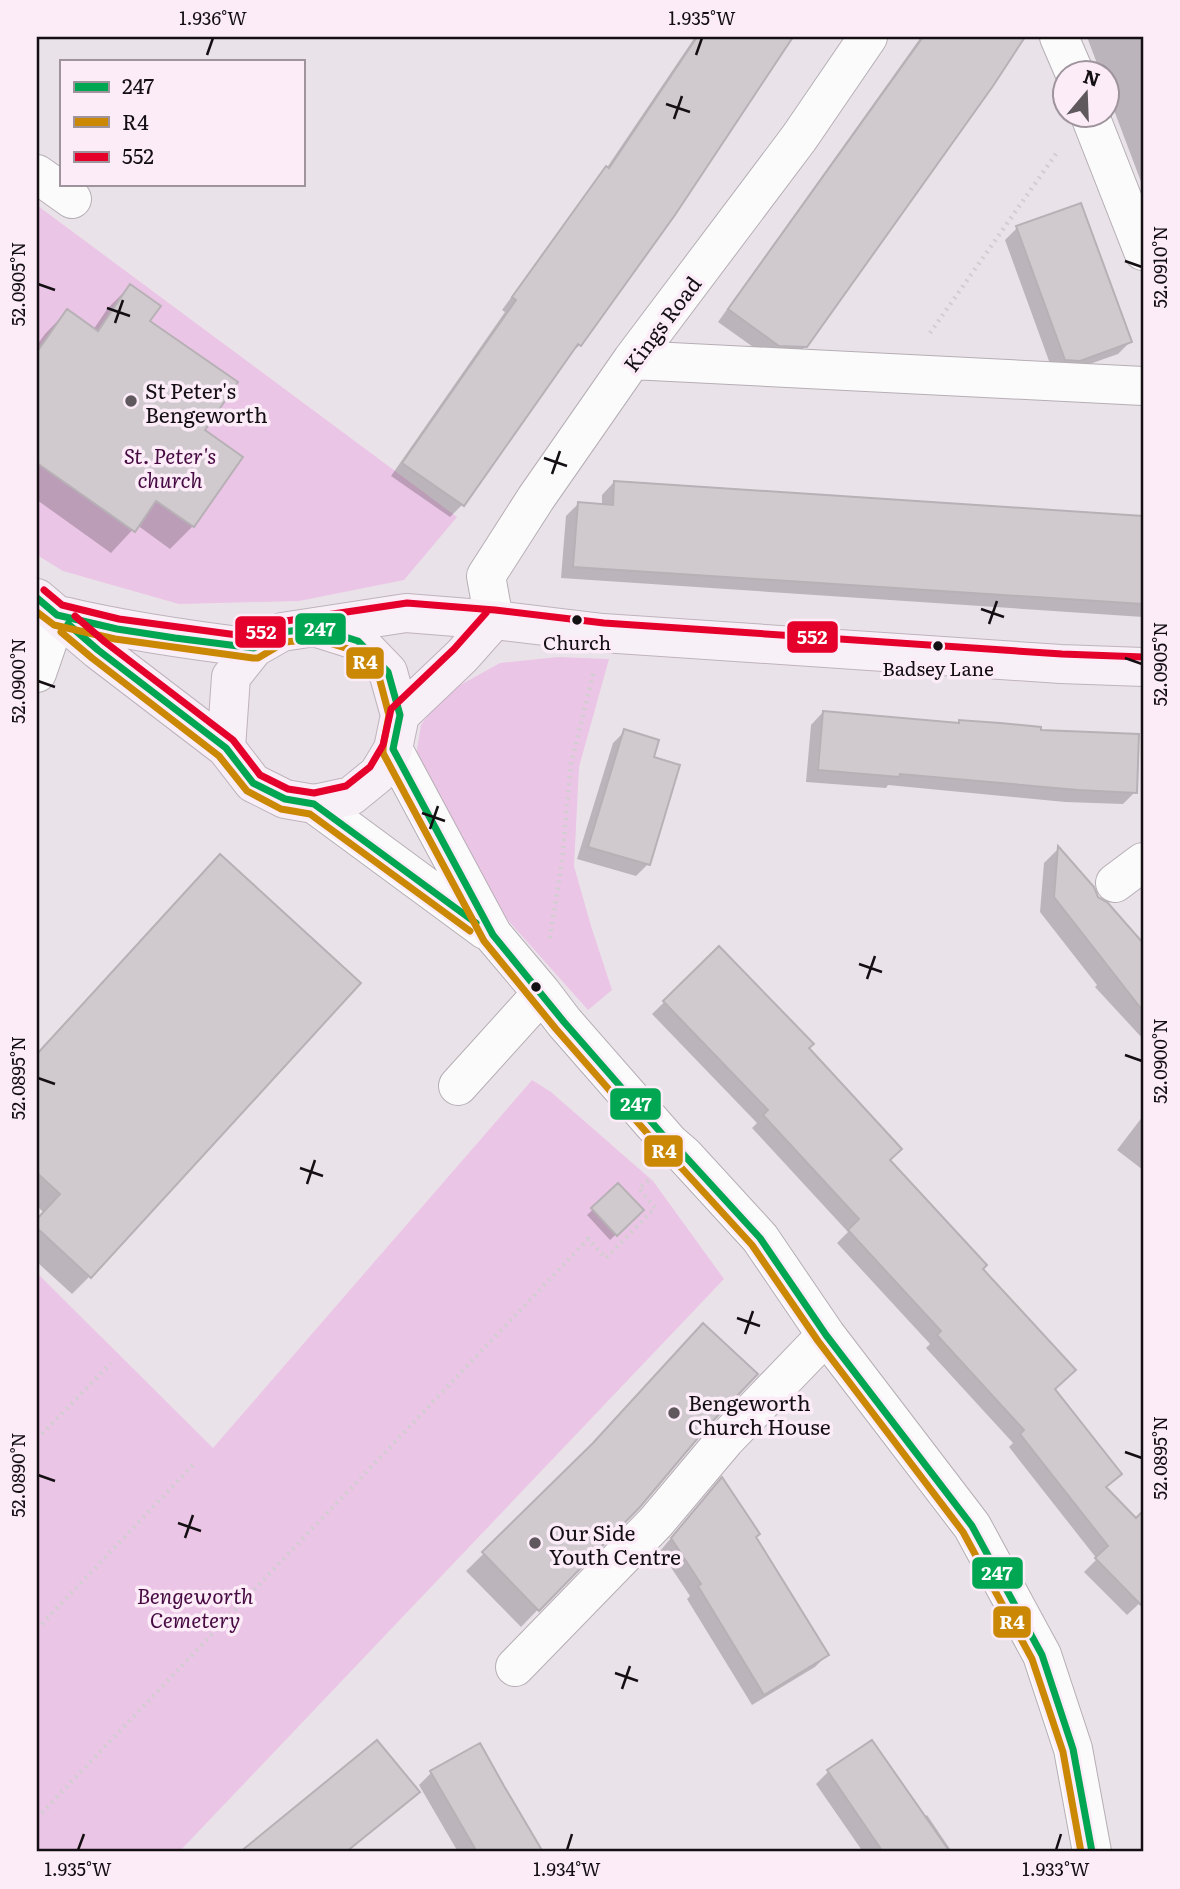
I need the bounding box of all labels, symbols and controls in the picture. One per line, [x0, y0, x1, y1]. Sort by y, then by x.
text: 1.936°W [179, 4, 247, 31]
text: 1.935°W [668, 4, 736, 31]
legend [60, 60, 304, 186]
north arrow [1050, 60, 1120, 130]
text: N [1080, 61, 1104, 93]
text: 247 [122, 69, 154, 100]
text: R4 [122, 105, 149, 136]
text: 552 [122, 139, 154, 170]
text: 52.0910°N [1146, 226, 1173, 308]
text: 52.0905°N [4, 242, 31, 326]
street label: Kings Road [615, 269, 707, 377]
place label: St Peter's Bengeworth [145, 374, 268, 429]
marker: St Peter's Bengeworth [123, 393, 139, 409]
park label: St. Peter's church [124, 439, 216, 494]
line badge: 247 [294, 612, 347, 646]
marker: Church [570, 613, 584, 627]
text: 247 [304, 614, 336, 642]
line badge: 552 [234, 615, 287, 649]
text: 552 [246, 617, 276, 645]
line badge: 552 [786, 620, 839, 654]
text: 552 [797, 622, 827, 650]
text: 52.0905°N [1146, 622, 1173, 706]
place label: Church [543, 628, 611, 656]
text: 52.0900°N [4, 638, 31, 724]
marker: Badsey Lane [931, 639, 945, 653]
line badge: R4 [345, 646, 385, 680]
text: R4 [352, 647, 378, 675]
place label: Badsey Lane [882, 654, 994, 682]
unlabelled marker [529, 980, 543, 994]
text: 52.0900°N [1146, 1018, 1173, 1104]
text: 52.0895°N [4, 1036, 31, 1120]
line badge: 247 [609, 1087, 662, 1121]
text: 247 [620, 1089, 652, 1117]
line badge: R4 [643, 1134, 684, 1168]
text: R4 [651, 1136, 677, 1164]
place label: Bengeworth Church House [688, 1386, 831, 1441]
marker: Bengeworth Church House [666, 1405, 682, 1421]
text: 52.0895°N [1146, 1416, 1173, 1500]
text: 52.0890°N [4, 1432, 31, 1518]
place label: Our Side Youth Centre [549, 1516, 681, 1571]
marker: Our Side Youth Centre [527, 1535, 543, 1551]
line badge: 247 [971, 1556, 1024, 1590]
text: 247 [981, 1558, 1013, 1586]
park label: Bengeworth Cemetery [137, 1579, 254, 1634]
line badge: R4 [992, 1605, 1032, 1639]
text: R4 [999, 1607, 1025, 1635]
text: 1.935°W [44, 1855, 112, 1882]
text: 1.934°W [533, 1855, 601, 1882]
text: 1.933°W [1022, 1855, 1090, 1882]

